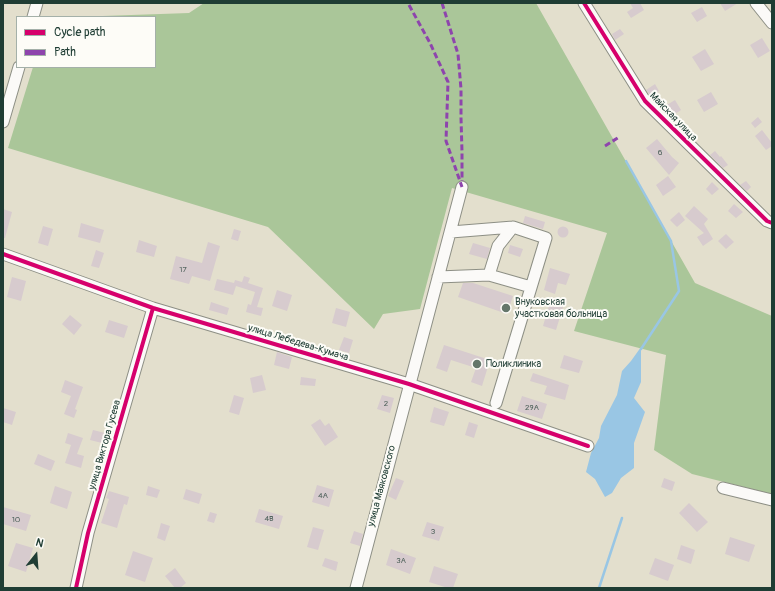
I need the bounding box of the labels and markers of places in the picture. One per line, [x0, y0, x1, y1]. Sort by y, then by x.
place label: Внуковская участковая больница [515, 296, 607, 320]
marker: Внуковская участковая больница [500, 302, 512, 314]
marker: Поликлиника [471, 358, 483, 370]
place label: Поликлиника [486, 358, 541, 370]

